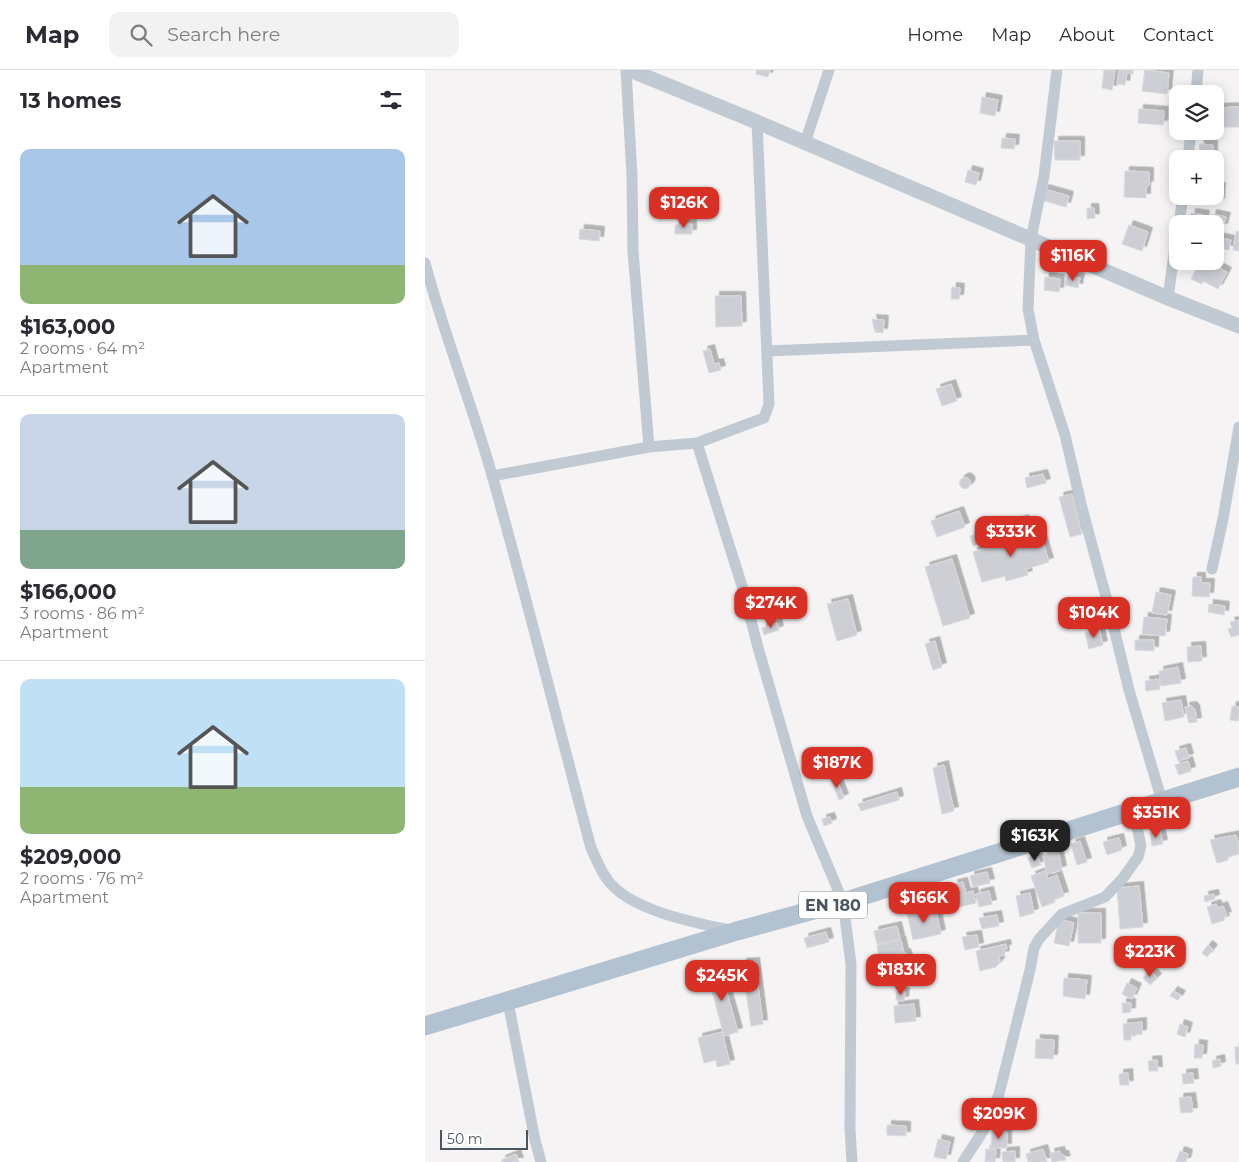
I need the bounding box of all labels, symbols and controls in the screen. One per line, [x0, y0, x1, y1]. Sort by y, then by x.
search box [109, 12, 459, 57]
text: Map [25, 20, 79, 49]
icon: search [127, 21, 155, 49]
text: Search here [167, 23, 280, 46]
text: Home [907, 24, 963, 46]
text: Map [991, 24, 1031, 46]
text: About [1059, 24, 1115, 46]
text: Contact [1143, 24, 1214, 46]
map controls [1169, 85, 1224, 270]
button: layers [1169, 85, 1224, 140]
icon: filters [377, 86, 405, 114]
text: 13 homes [20, 88, 121, 113]
button: + [1169, 150, 1224, 205]
icon: home [168, 181, 258, 271]
pin: $126K [649, 186, 719, 229]
text: $126K [660, 193, 708, 212]
button: − [1169, 215, 1224, 270]
pin: $116K [1038, 240, 1108, 282]
text: $116K [1051, 246, 1095, 265]
text: $163,000 [20, 314, 115, 339]
text: 2 rooms · 64 m² [20, 339, 145, 358]
text: Apartment [20, 358, 109, 377]
icon: home [168, 447, 258, 537]
pin: $333K [976, 516, 1046, 558]
text: $333K [986, 522, 1036, 541]
text: $166,000 [20, 579, 116, 604]
pin: $274K [736, 586, 806, 629]
text: $274K [745, 593, 797, 612]
pin: $104K [1059, 596, 1129, 639]
text: $104K [1069, 603, 1119, 622]
text: 3 rooms · 86 m² [20, 604, 145, 623]
text: Apartment [20, 623, 109, 642]
icon: home [168, 712, 258, 802]
pin: $187K [802, 746, 872, 789]
text: $187K [813, 753, 861, 772]
pin: $351K [1121, 796, 1191, 839]
text: $351K [1132, 803, 1180, 822]
pin: $163K [1000, 820, 1070, 862]
text: $163K [1011, 826, 1059, 845]
text: $209,000 [20, 844, 121, 869]
text: 2 rooms · 76 m² [20, 869, 144, 888]
pin: $166K [889, 882, 959, 924]
text: Apartment [20, 888, 109, 907]
text: $166K [900, 888, 948, 907]
road number: EN 180 [799, 892, 867, 918]
pin: $223K [1115, 936, 1185, 978]
text: $223K [1125, 942, 1175, 961]
pin: $183K [866, 954, 936, 996]
pin: $245K [687, 960, 757, 1002]
text: $183K [877, 960, 925, 979]
text: $245K [696, 966, 748, 985]
pin: $209K [964, 1098, 1034, 1140]
text: $209K [973, 1104, 1025, 1123]
scale bar [440, 1127, 527, 1150]
text: 50 m [447, 1130, 483, 1148]

